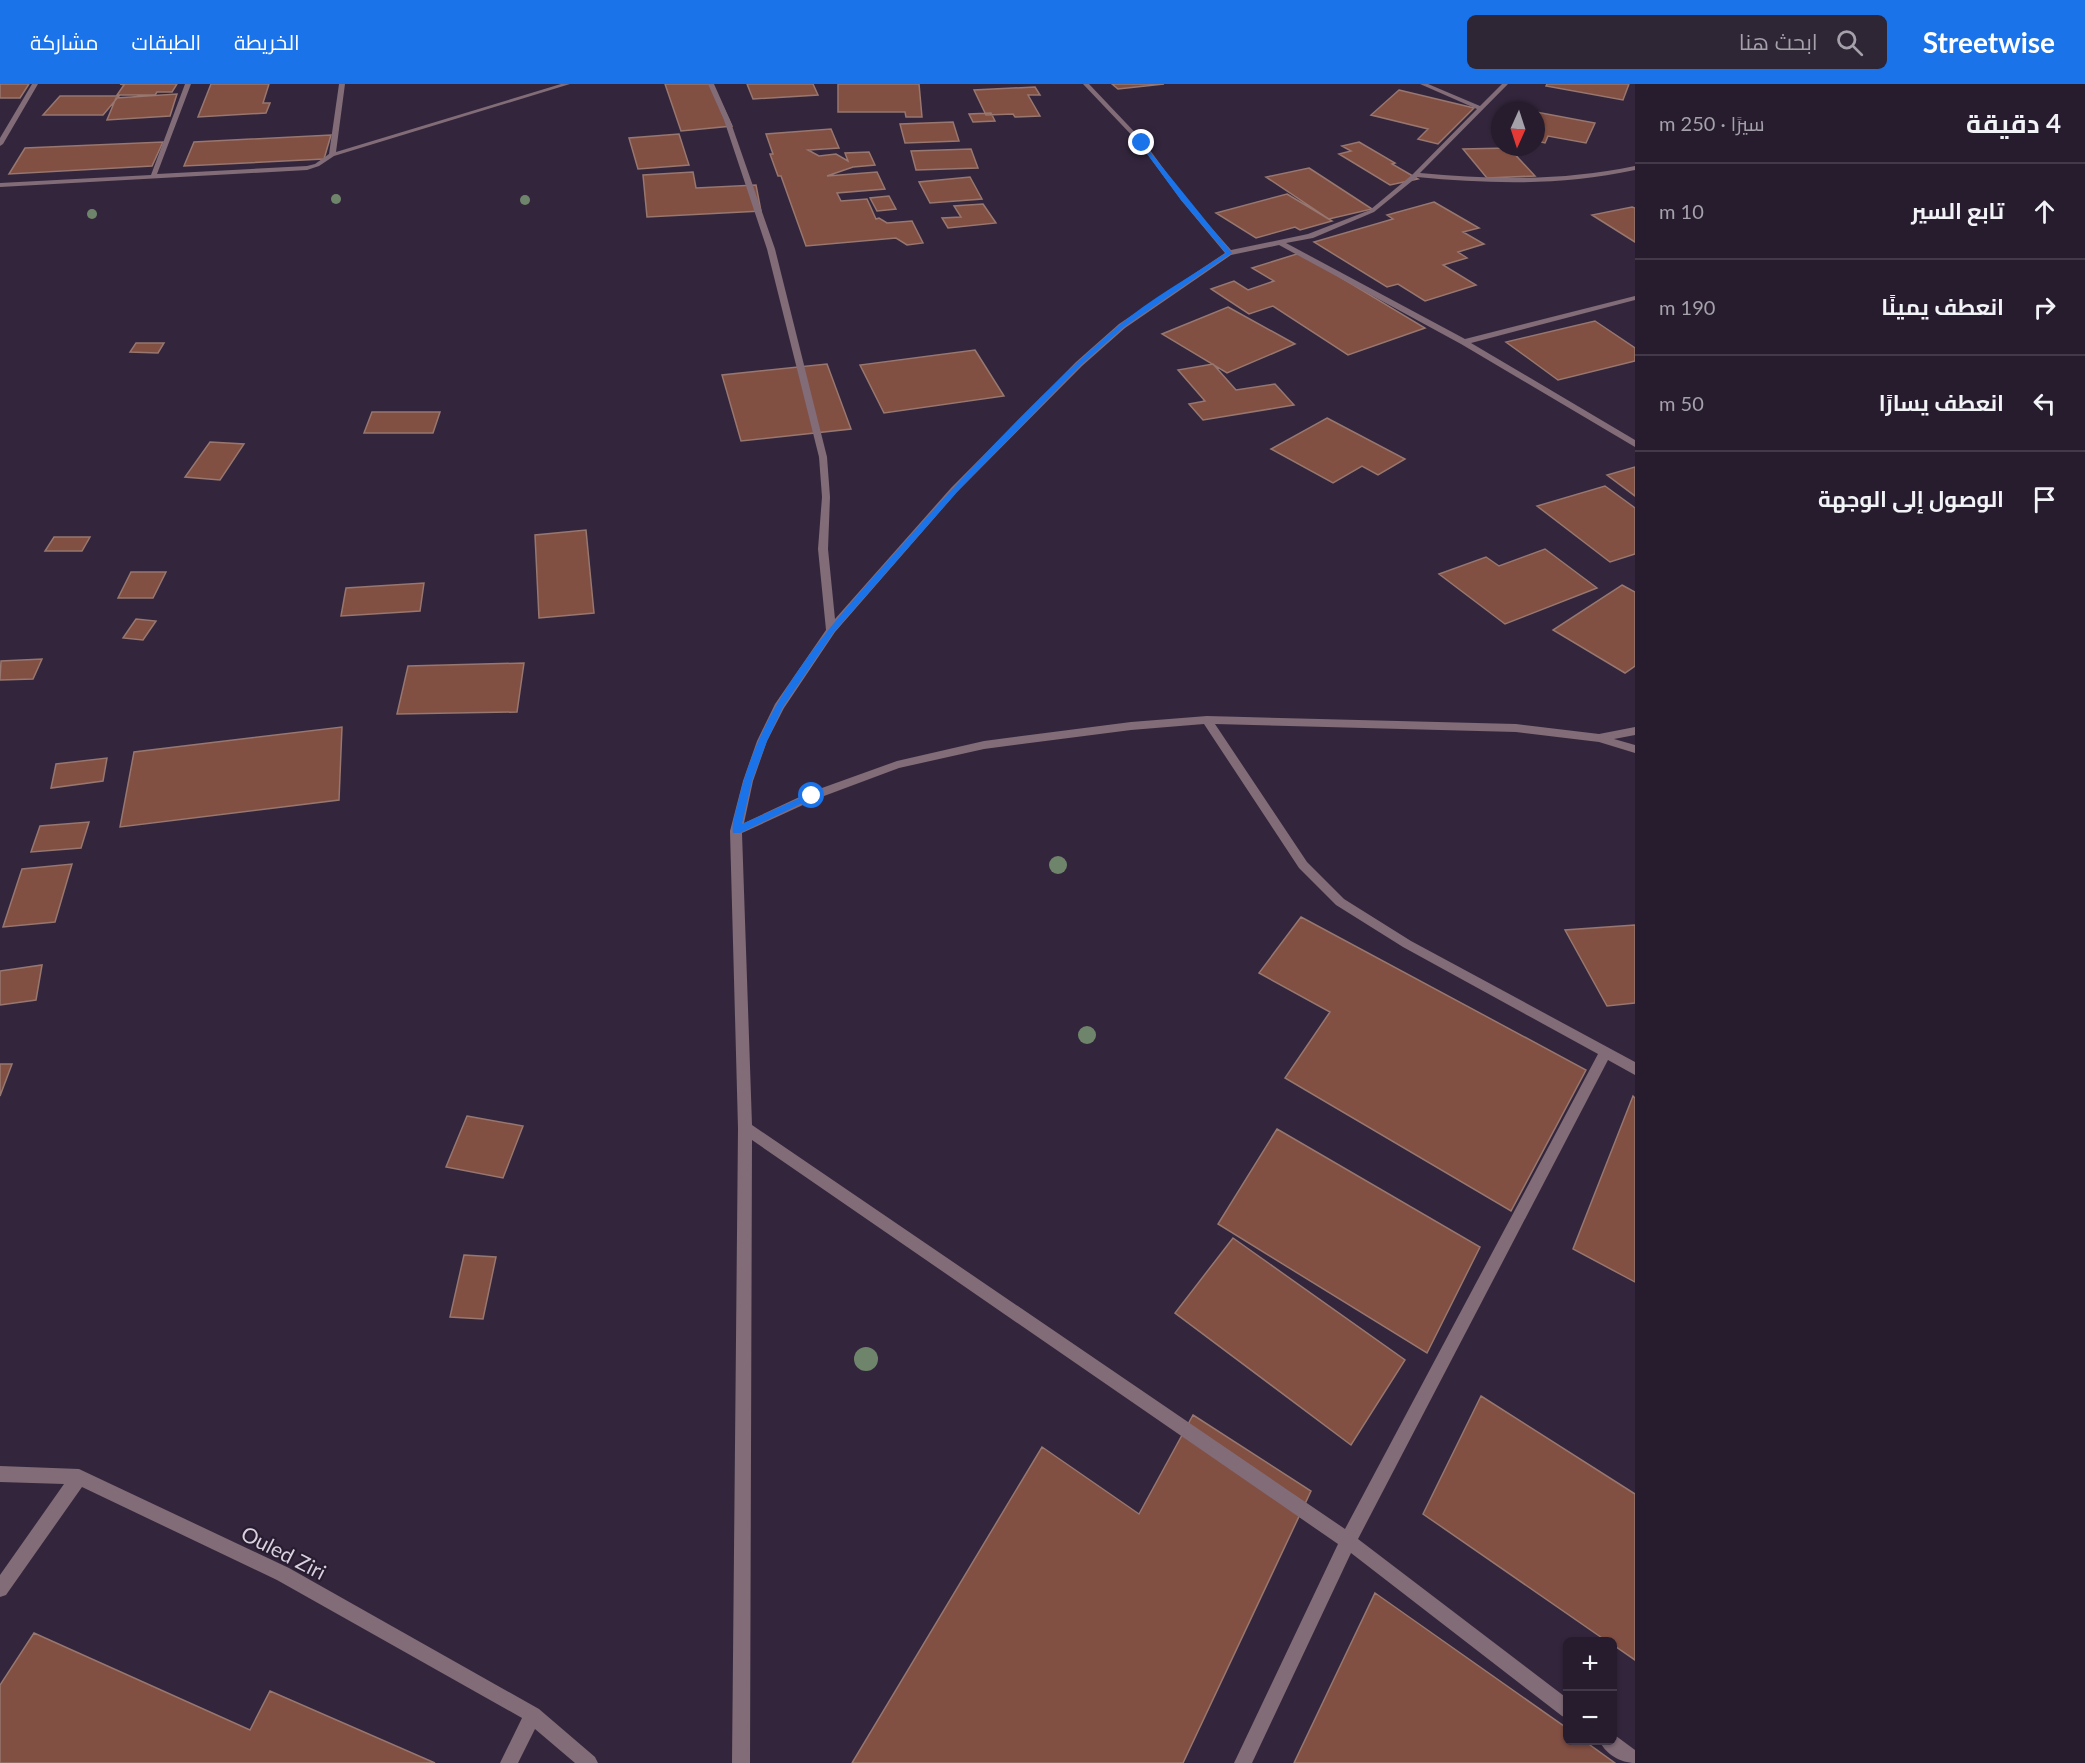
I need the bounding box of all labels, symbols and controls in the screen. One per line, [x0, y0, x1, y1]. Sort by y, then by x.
search box [1467, 15, 1887, 69]
text: Streetwise [1923, 25, 2055, 59]
icon: search [1833, 26, 1866, 59]
text: ابحث هنا [1739, 28, 1818, 55]
text: مشاركة [30, 29, 99, 54]
text: الطبقات [132, 29, 201, 54]
text: الخريطة [234, 29, 300, 54]
north arrow [1491, 102, 1545, 156]
text: 4 دقيقة [1966, 107, 2061, 139]
text: سيرًا · 250 m [1659, 111, 1765, 135]
route end [1128, 129, 1154, 155]
icon: ahead [2028, 195, 2061, 228]
text: تابع السير [1911, 197, 2004, 224]
text: 10 m [1659, 199, 1704, 223]
icon: right [2028, 291, 2061, 324]
text: انعطف يمينًا [1881, 293, 2004, 320]
text: 190 m [1659, 295, 1715, 319]
icon: left [2028, 387, 2061, 420]
text: انعطف يسارًا [1879, 389, 2004, 416]
text: 50 m [1659, 391, 1704, 415]
icon: arrive [2028, 483, 2061, 516]
text: الوصول إلى الوجهة [1818, 485, 2004, 512]
route start [798, 782, 824, 808]
street label: Ouled Ziri [237, 1520, 331, 1584]
map controls [1563, 1637, 1617, 1745]
button: + [1563, 1637, 1617, 1691]
button: − [1563, 1691, 1617, 1745]

